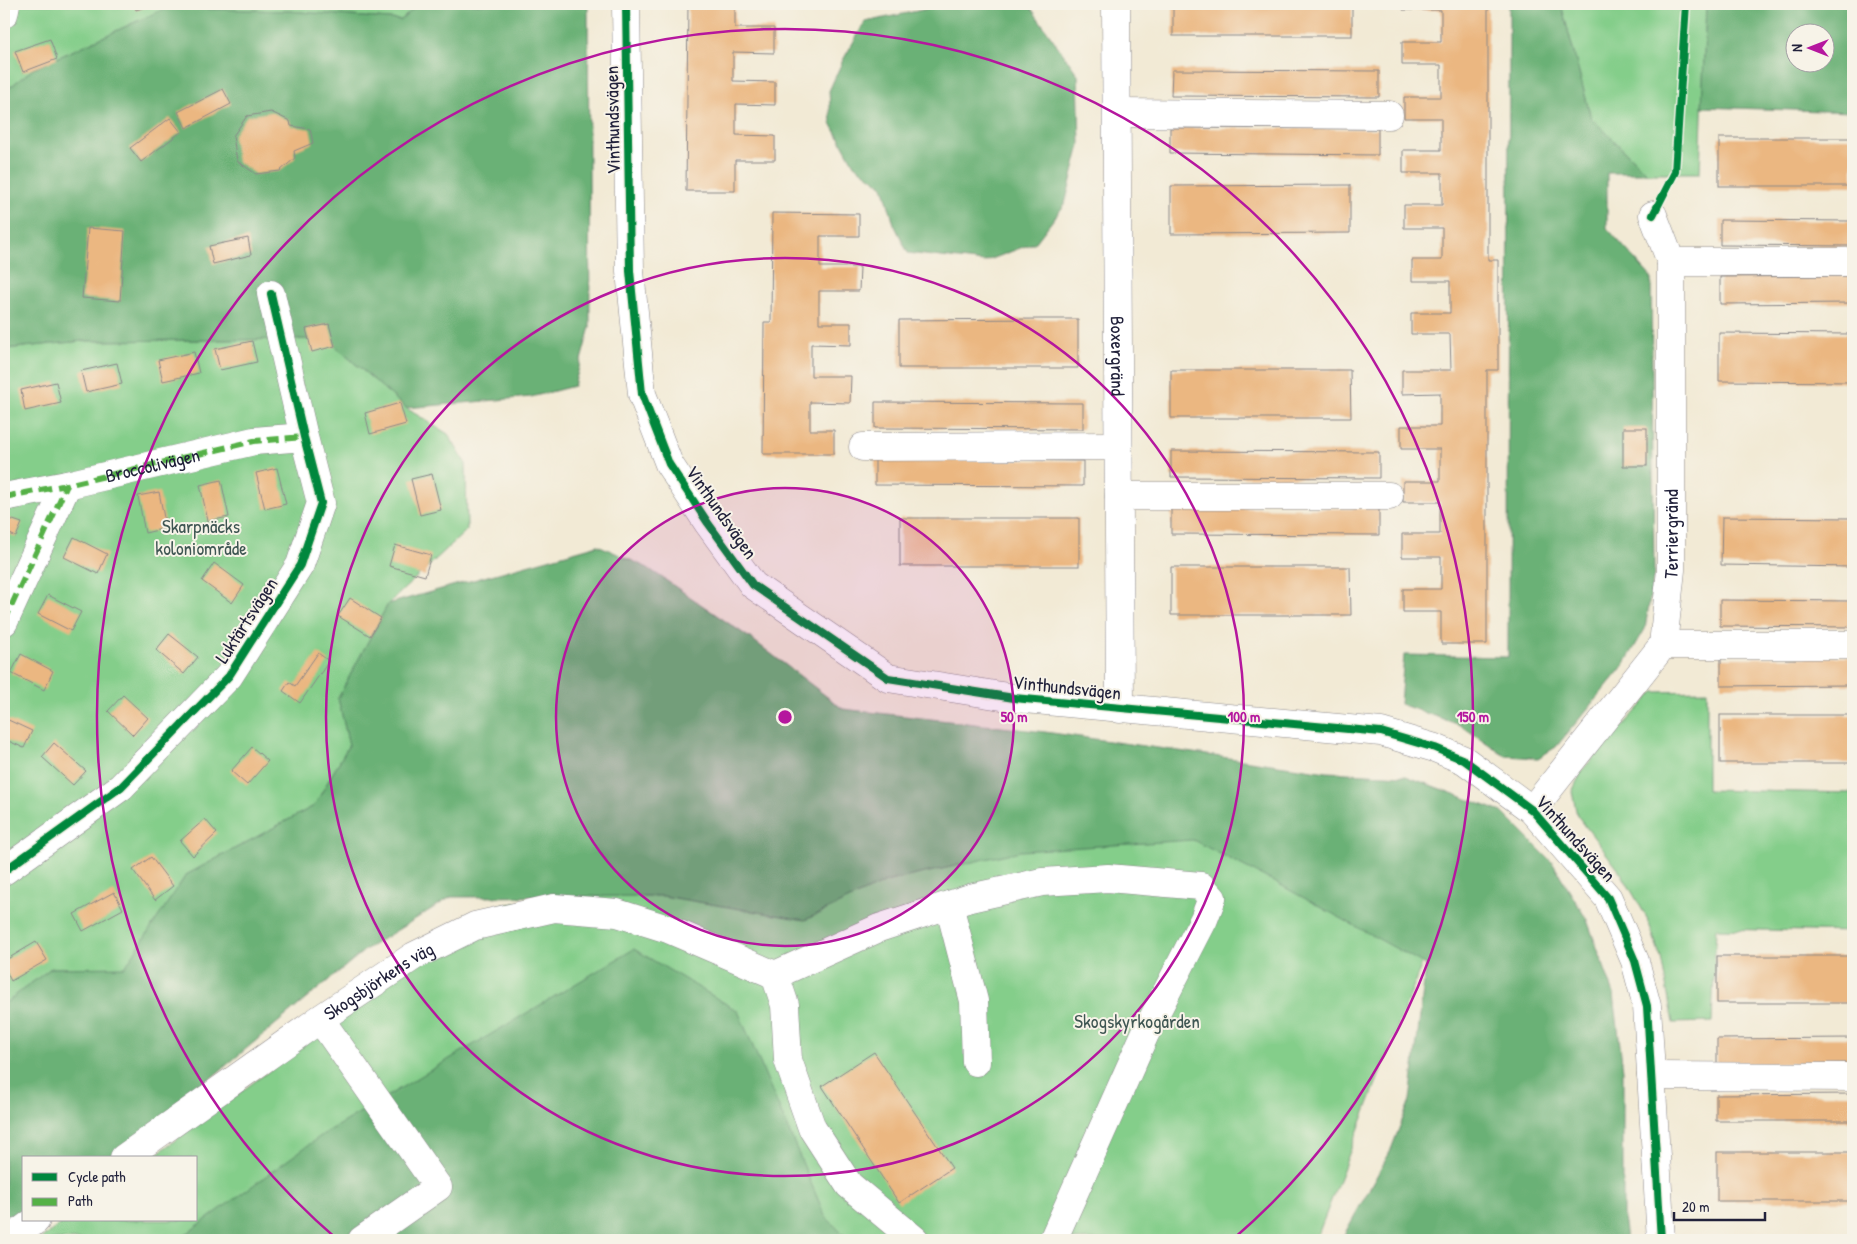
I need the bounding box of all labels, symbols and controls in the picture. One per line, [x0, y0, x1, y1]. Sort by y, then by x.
north arrow [1784, 22, 1834, 72]
text: N [1787, 44, 1806, 52]
street label: Vinthundsvägen [598, 65, 626, 175]
street label: Boxergränd [1105, 316, 1131, 397]
street label: Broccolivägen [103, 441, 202, 489]
street label: Vinthundsvägen [680, 460, 764, 564]
street label: Terriergränd [1657, 489, 1684, 580]
park label: Skarpnäcks koloniområde [155, 513, 247, 561]
street label: Luktärtsvägen [209, 572, 283, 668]
street label: Vinthundsvägen [1012, 668, 1122, 706]
text: 50 m [1001, 706, 1027, 727]
text: 100 m [1228, 706, 1260, 727]
text: 150 m [1457, 706, 1489, 727]
centre of rings [776, 708, 794, 726]
street label: Vinthundsvägen [1530, 789, 1622, 887]
street label: Skogsbjörkens väg [318, 935, 438, 1026]
park label: Skogskyrkogården [1074, 1008, 1200, 1034]
legend [22, 1156, 198, 1222]
text: Cycle path [68, 1166, 126, 1187]
scale bar [1674, 1189, 1766, 1221]
text: Path [68, 1190, 93, 1211]
text: 20 m [1682, 1196, 1709, 1217]

